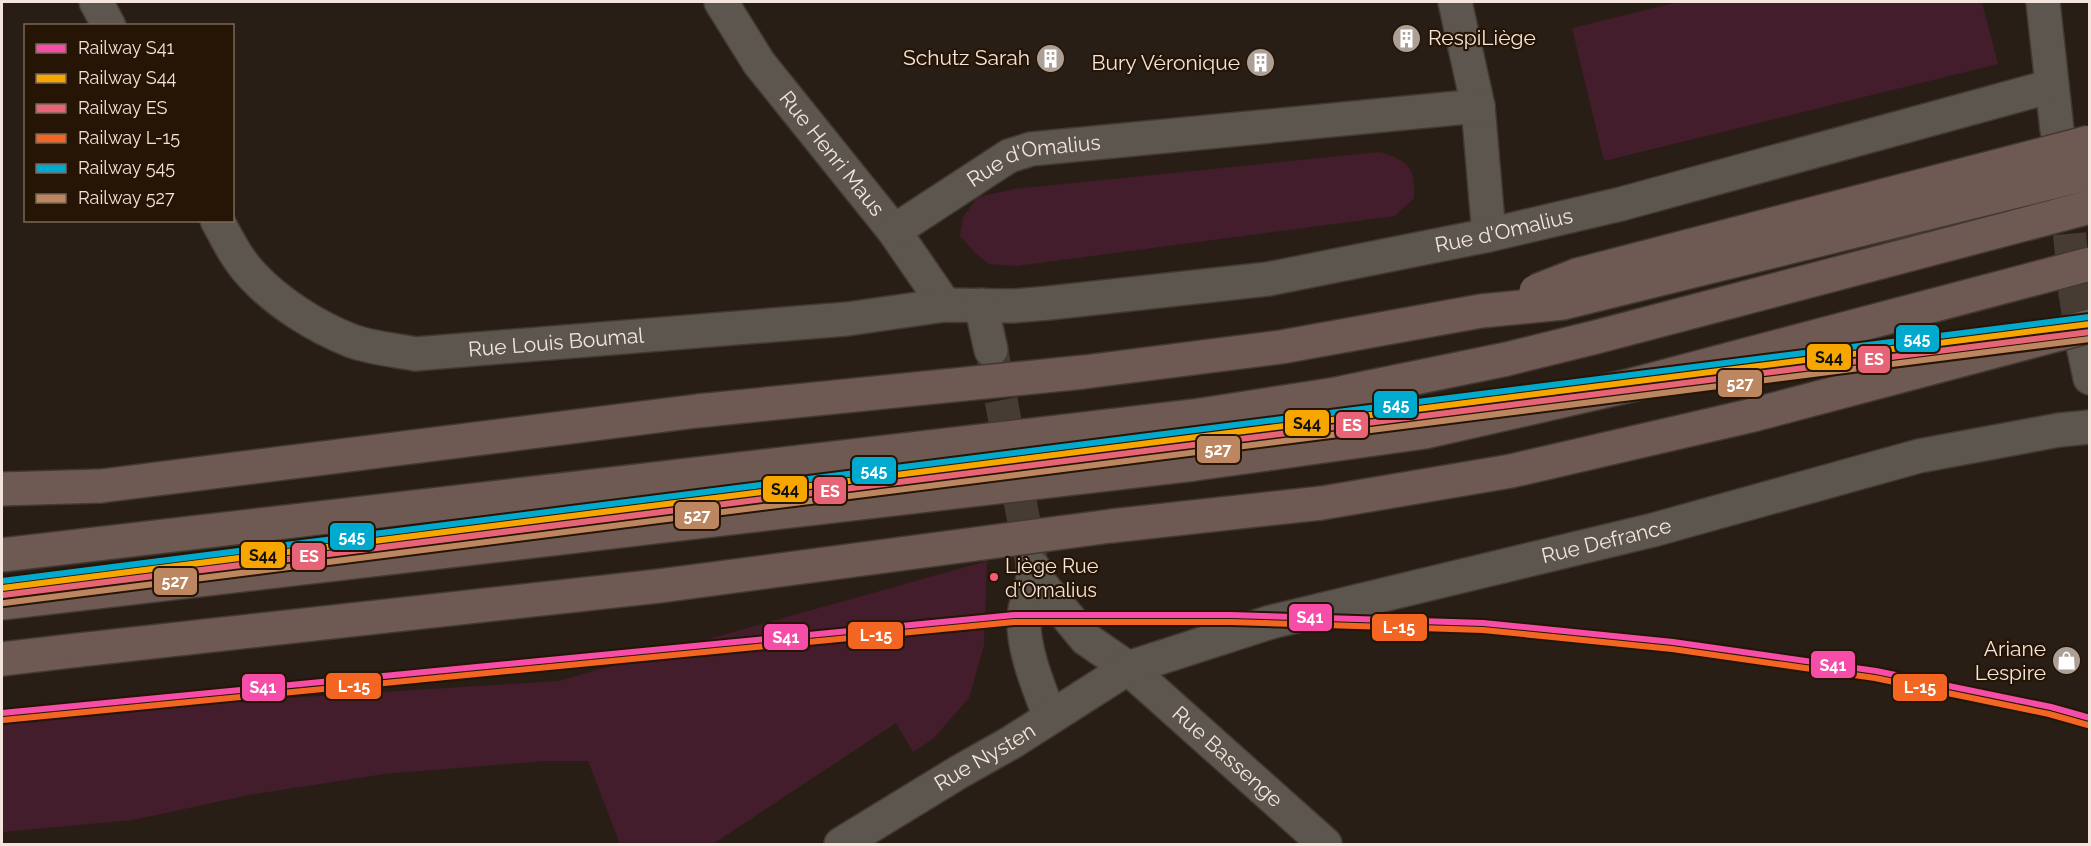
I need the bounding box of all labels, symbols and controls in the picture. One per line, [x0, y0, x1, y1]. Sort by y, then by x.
building icon: RespiLiège [1391, 22, 1423, 54]
legend [24, 24, 234, 222]
place label: RespiLiège [1428, 25, 1536, 50]
text: Railway S41 [78, 37, 174, 58]
building icon: Schutz Sarah [1035, 42, 1067, 74]
place label: Schutz Sarah [903, 45, 1030, 70]
building icon: Bury Véronique [1245, 47, 1277, 79]
place label: Bury Véronique [1091, 50, 1240, 75]
text: Railway S44 [78, 67, 176, 88]
street label: Rue Henri Maus [774, 86, 890, 221]
text: Railway ES [78, 97, 168, 118]
text: Railway L-15 [78, 127, 180, 148]
street label: Rue d'Omalius [962, 129, 1102, 192]
text: Railway 545 [78, 157, 175, 178]
text: Railway 527 [78, 187, 175, 208]
street label: Rue d'Omalius [1433, 203, 1575, 257]
street label: Rue Louis Boumal [467, 322, 645, 362]
line badge: 545 [1895, 324, 1940, 353]
text: 545 [1904, 329, 1931, 348]
line badge: S44 [1806, 343, 1852, 371]
line badge: ES [1857, 345, 1891, 374]
text: S44 [1815, 348, 1843, 367]
text: ES [1864, 350, 1884, 369]
line badge: 527 [1717, 369, 1763, 398]
text: 527 [1727, 374, 1753, 393]
line badge: 545 [1373, 390, 1418, 419]
text: 545 [1383, 395, 1410, 414]
line badge: S44 [1284, 409, 1330, 437]
line badge: ES [1335, 411, 1369, 439]
text: S44 [1293, 414, 1321, 433]
text: ES [1342, 416, 1362, 435]
line badge: 527 [1196, 435, 1241, 464]
text: 527 [1205, 440, 1231, 459]
line badge: 545 [851, 456, 897, 485]
text: 545 [861, 461, 888, 480]
line badge: S44 [762, 475, 808, 503]
line badge: ES [813, 476, 847, 505]
text: S44 [771, 480, 799, 499]
text: ES [820, 482, 840, 501]
line badge: 527 [674, 501, 720, 530]
text: 527 [684, 506, 710, 525]
street label: Rue Defrance [1539, 513, 1674, 568]
line badge: 545 [329, 522, 375, 551]
text: 545 [339, 527, 366, 546]
line badge: S44 [240, 541, 286, 569]
line badge: ES [291, 542, 326, 571]
text: S44 [249, 546, 277, 565]
text: ES [299, 547, 319, 566]
place label: Liège Rue d'Omalius [1005, 554, 1099, 602]
line badge: 527 [153, 567, 198, 596]
marker: Liège Rue d'Omalius [988, 571, 1000, 583]
text: 527 [162, 572, 188, 591]
line badge: S41 [1288, 603, 1333, 632]
text: S41 [1297, 608, 1324, 627]
line badge: L-15 [1371, 613, 1428, 642]
text: L-15 [1383, 618, 1415, 637]
line badge: L-15 [847, 621, 904, 650]
line badge: S41 [763, 623, 809, 651]
text: L-15 [860, 626, 892, 645]
text: S41 [773, 628, 800, 647]
place label: Ariane Lespire [1975, 636, 2046, 685]
shop icon: Ariane Lespire [2051, 645, 2083, 677]
line badge: S41 [1810, 650, 1856, 679]
text: S41 [1820, 656, 1847, 675]
line badge: L-15 [325, 672, 382, 700]
line badge: S41 [241, 673, 286, 702]
line badge: L-15 [1892, 673, 1948, 702]
text: L-15 [338, 677, 370, 696]
text: S41 [250, 678, 277, 697]
text: L-15 [1904, 678, 1936, 697]
street label: Rue Bassenge [1167, 701, 1288, 812]
street label: Rue Nysten [930, 717, 1040, 796]

